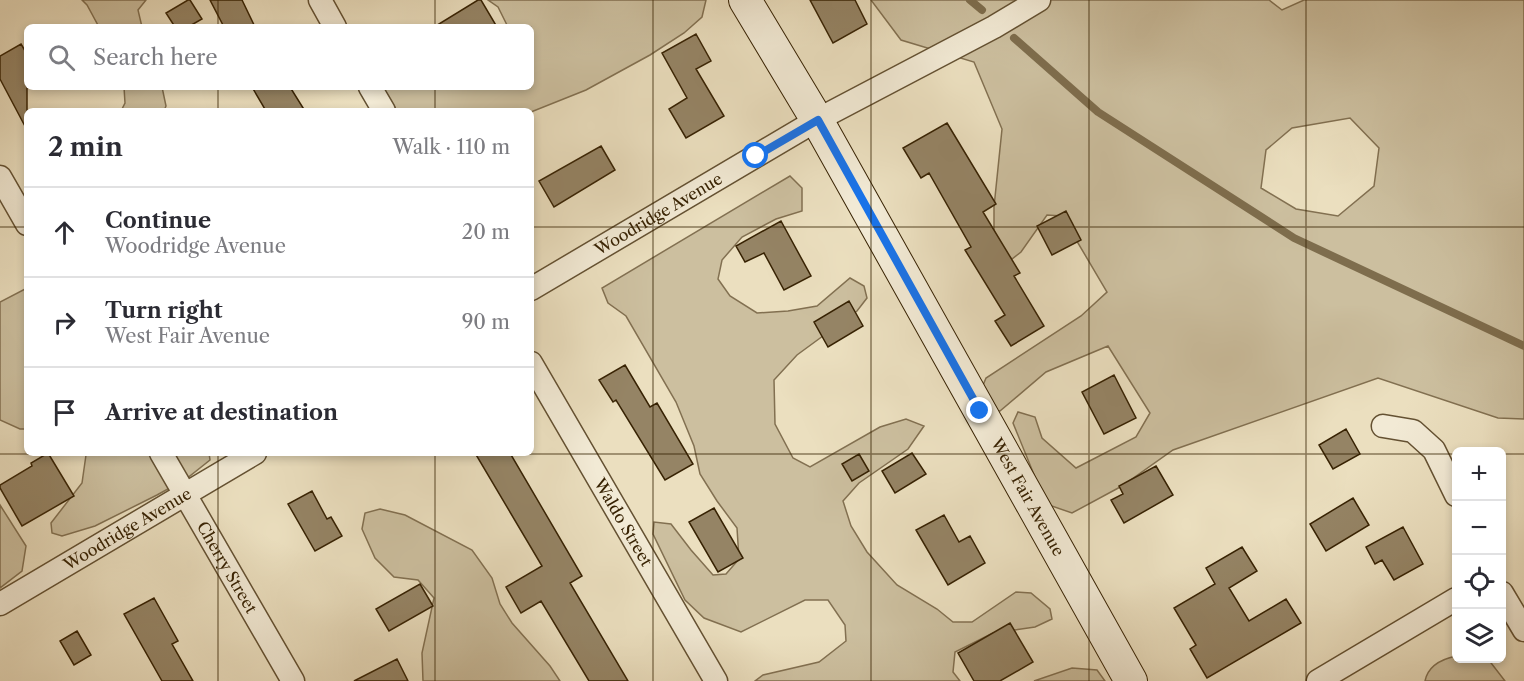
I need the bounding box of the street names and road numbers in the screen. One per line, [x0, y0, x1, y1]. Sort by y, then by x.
street label: Woodridge Avenue [590, 168, 726, 260]
street label: West Fair Avenue [987, 434, 1069, 560]
street label: Waldo Street [590, 474, 657, 570]
street label: Woodridge Avenue [59, 483, 195, 575]
street label: Cherry Street [193, 518, 262, 617]

